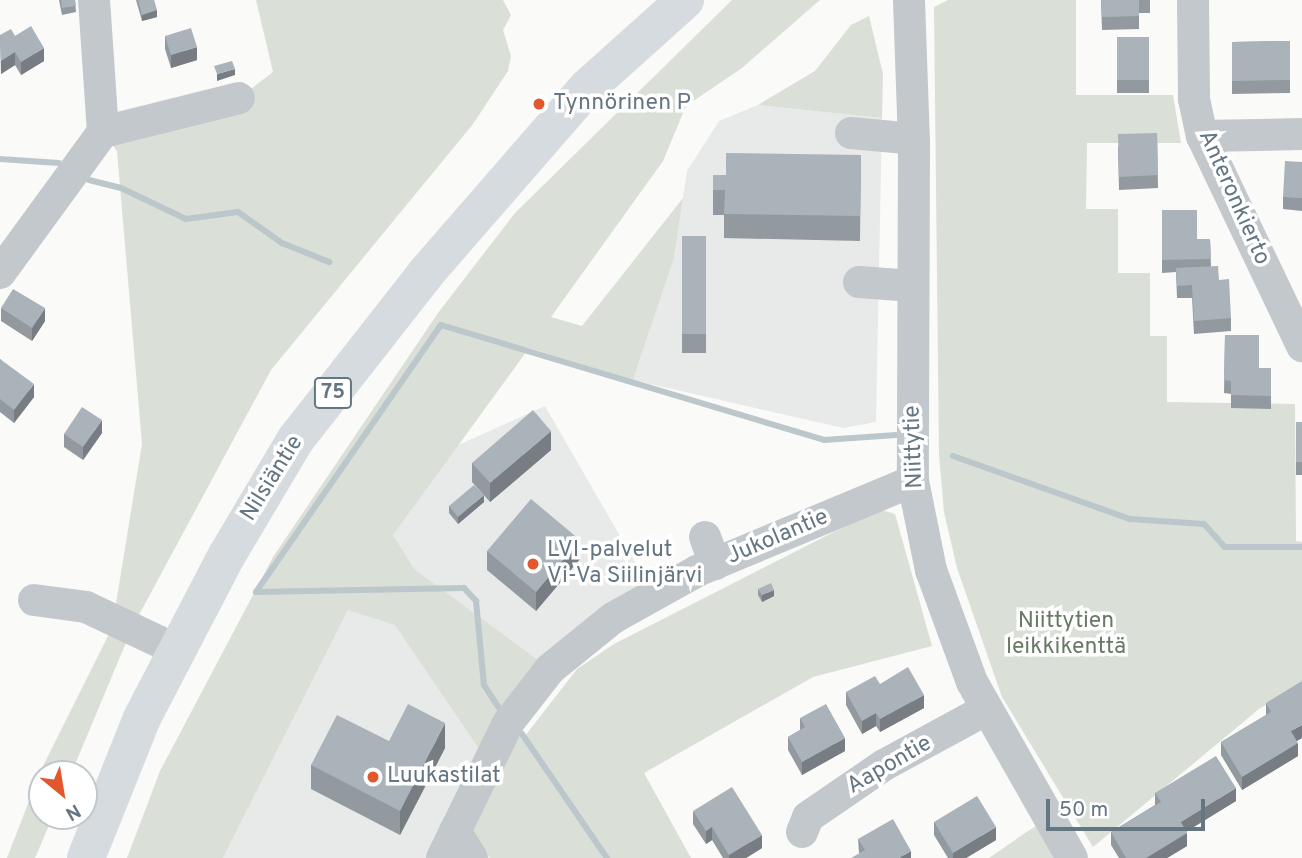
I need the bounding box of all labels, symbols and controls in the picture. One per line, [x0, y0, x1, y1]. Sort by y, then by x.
place label: Tynnörinen P [553, 90, 691, 118]
marker: Tynnörinen P [531, 96, 547, 112]
street label: Anteronkierto [1191, 126, 1275, 270]
road number: 75 [314, 376, 352, 410]
street label: Niittytie [900, 405, 930, 489]
street label: Nilsiäntie [236, 431, 310, 527]
street label: Jukolantie [723, 504, 833, 572]
place label: LVI-palvelut Vi-Va Siilinjärvi [547, 537, 702, 591]
marker: LVI-palvelut Vi-Va Siilinjärvi [525, 556, 541, 572]
park label: Niittytien leikkikenttä [1006, 608, 1126, 662]
street label: Aapontie [843, 731, 937, 801]
north arrow [28, 760, 98, 830]
place label: Luukastilat [387, 763, 501, 791]
marker: Luukastilat [365, 769, 381, 785]
scale bar [1050, 784, 1209, 828]
text: 50 m [1059, 797, 1108, 824]
text: N [61, 798, 84, 825]

